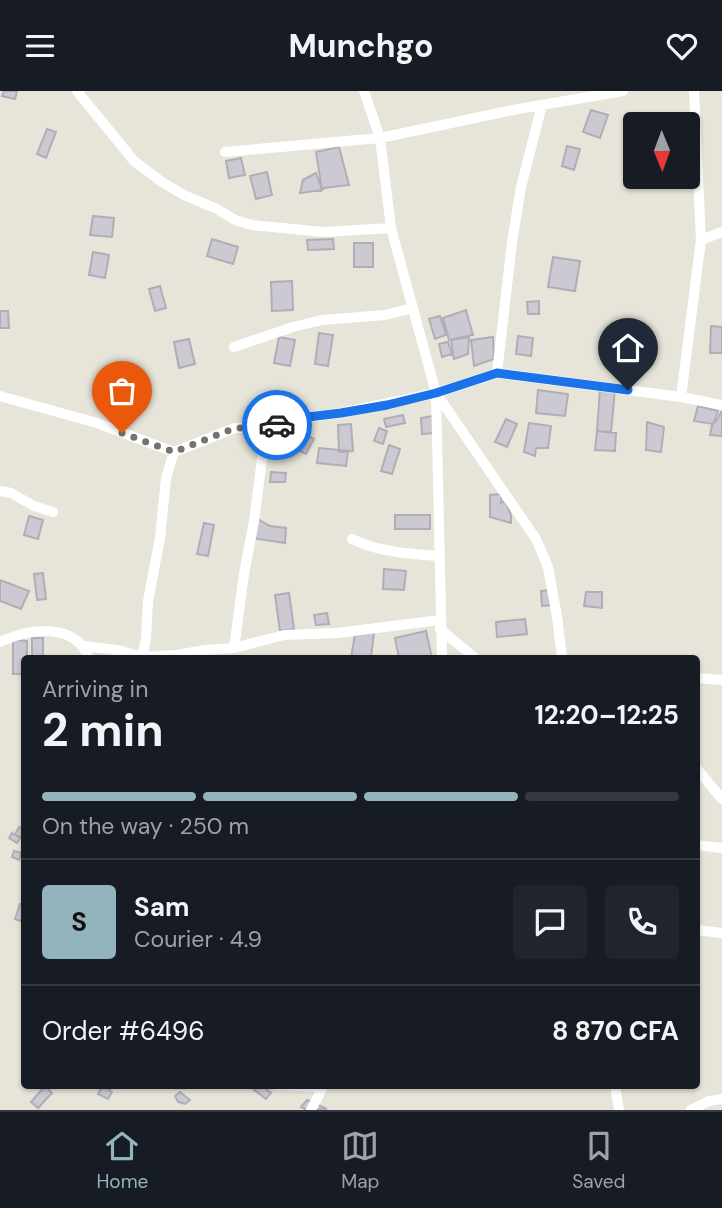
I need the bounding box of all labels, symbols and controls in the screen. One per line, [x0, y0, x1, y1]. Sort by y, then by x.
text: Munchgo [289, 25, 433, 67]
icon: menu [21, 27, 59, 65]
icon: heart [663, 27, 701, 65]
north arrow [623, 112, 700, 189]
map controls [623, 112, 700, 189]
pin [598, 318, 658, 390]
icon: home [609, 329, 647, 367]
pin [92, 361, 152, 433]
icon: bag [103, 372, 141, 410]
courier [242, 390, 312, 460]
icon: car [258, 406, 296, 444]
text: Arriving in [42, 674, 148, 704]
text: 12:20–12:25 [534, 698, 679, 732]
text: 2 min [42, 700, 164, 760]
text: On the way · 250 m [42, 811, 249, 841]
button: chat [513, 885, 587, 959]
button: phone [605, 885, 679, 959]
text: Sam [134, 890, 189, 924]
text: S [71, 905, 87, 939]
text: Courier · 4.9 [134, 924, 262, 954]
text: Order #6496 [42, 1014, 205, 1048]
text: 8 870 CFA [552, 1014, 679, 1048]
tab: Home [96, 1127, 148, 1194]
tab: Map [341, 1127, 379, 1194]
tab: Saved [572, 1127, 626, 1194]

